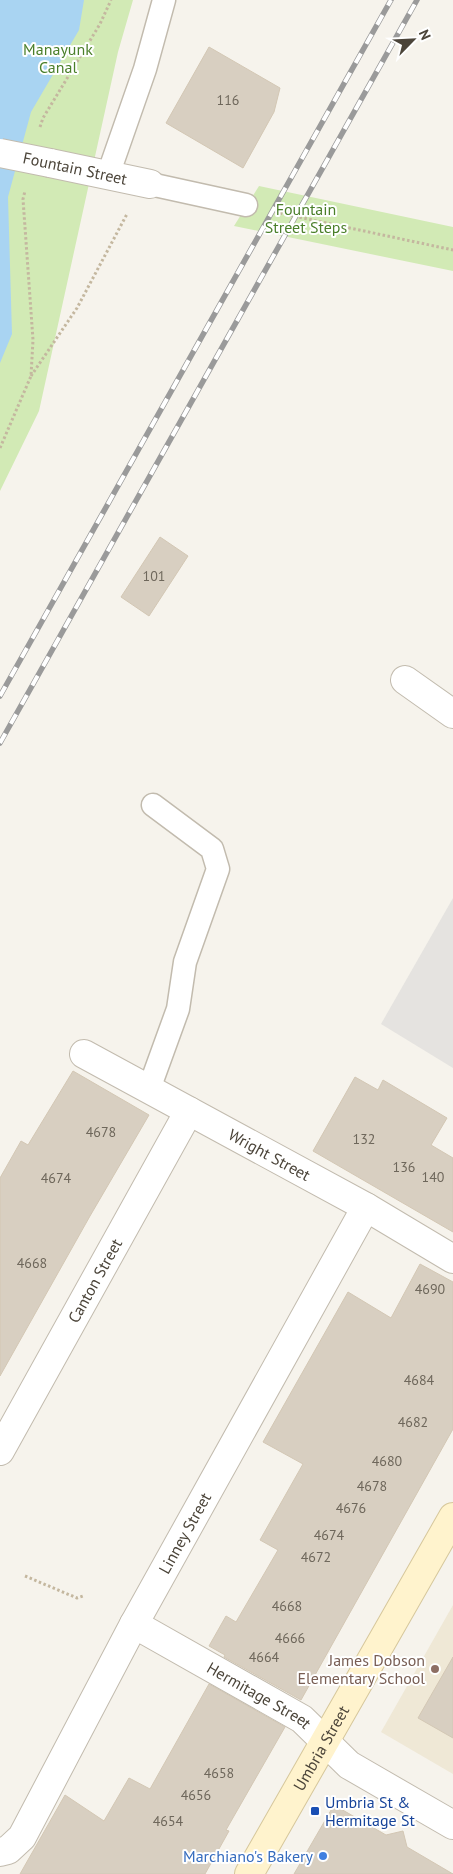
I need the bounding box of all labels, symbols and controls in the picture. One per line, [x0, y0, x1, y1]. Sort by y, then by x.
north arrow [388, 15, 438, 65]
text: N [415, 27, 435, 43]
park label: Manayunk Canal [23, 39, 93, 77]
house number: 116 [217, 91, 239, 109]
street label: Fountain Street [21, 147, 129, 189]
park label: Fountain Street Steps [265, 199, 347, 237]
house number: 101 [143, 567, 165, 585]
house number: 4678 [86, 1123, 116, 1141]
street label: Wright Street [225, 1124, 314, 1185]
house number: 132 [353, 1130, 375, 1148]
house number: 136 [393, 1158, 415, 1176]
house number: 140 [422, 1168, 445, 1186]
house number: 4674 [41, 1169, 72, 1187]
street label: Canton Street [63, 1234, 126, 1326]
house number: 4668 [17, 1254, 47, 1272]
house number: 4690 [415, 1280, 446, 1298]
house number: 4684 [404, 1371, 435, 1389]
house number: 4682 [398, 1413, 428, 1431]
house number: 4680 [372, 1452, 403, 1470]
house number: 4678 [357, 1477, 387, 1495]
street label: Linney Street [154, 1488, 215, 1577]
house number: 4676 [336, 1499, 366, 1517]
house number: 4674 [314, 1526, 345, 1544]
house number: 4672 [301, 1548, 331, 1566]
house number: 4668 [272, 1597, 302, 1615]
house number: 4666 [275, 1629, 305, 1647]
house number: 4664 [249, 1648, 280, 1666]
place label: James Dobson Elementary School [298, 1650, 425, 1688]
street label: Hermitage Street [204, 1657, 316, 1733]
marker: James Dobson Elementary School [429, 1663, 441, 1675]
street label: Umbria Street [289, 1701, 353, 1794]
house number: 4658 [204, 1764, 234, 1782]
house number: 4656 [181, 1786, 211, 1804]
place label: Umbria St & Hermitage St [325, 1792, 415, 1830]
marker: Umbria St & Hermitage St [309, 1805, 321, 1817]
house number: 4654 [153, 1812, 184, 1830]
place label: Marchiano's Bakery [183, 1846, 314, 1866]
marker: Marchiano's Bakery [317, 1850, 329, 1862]

